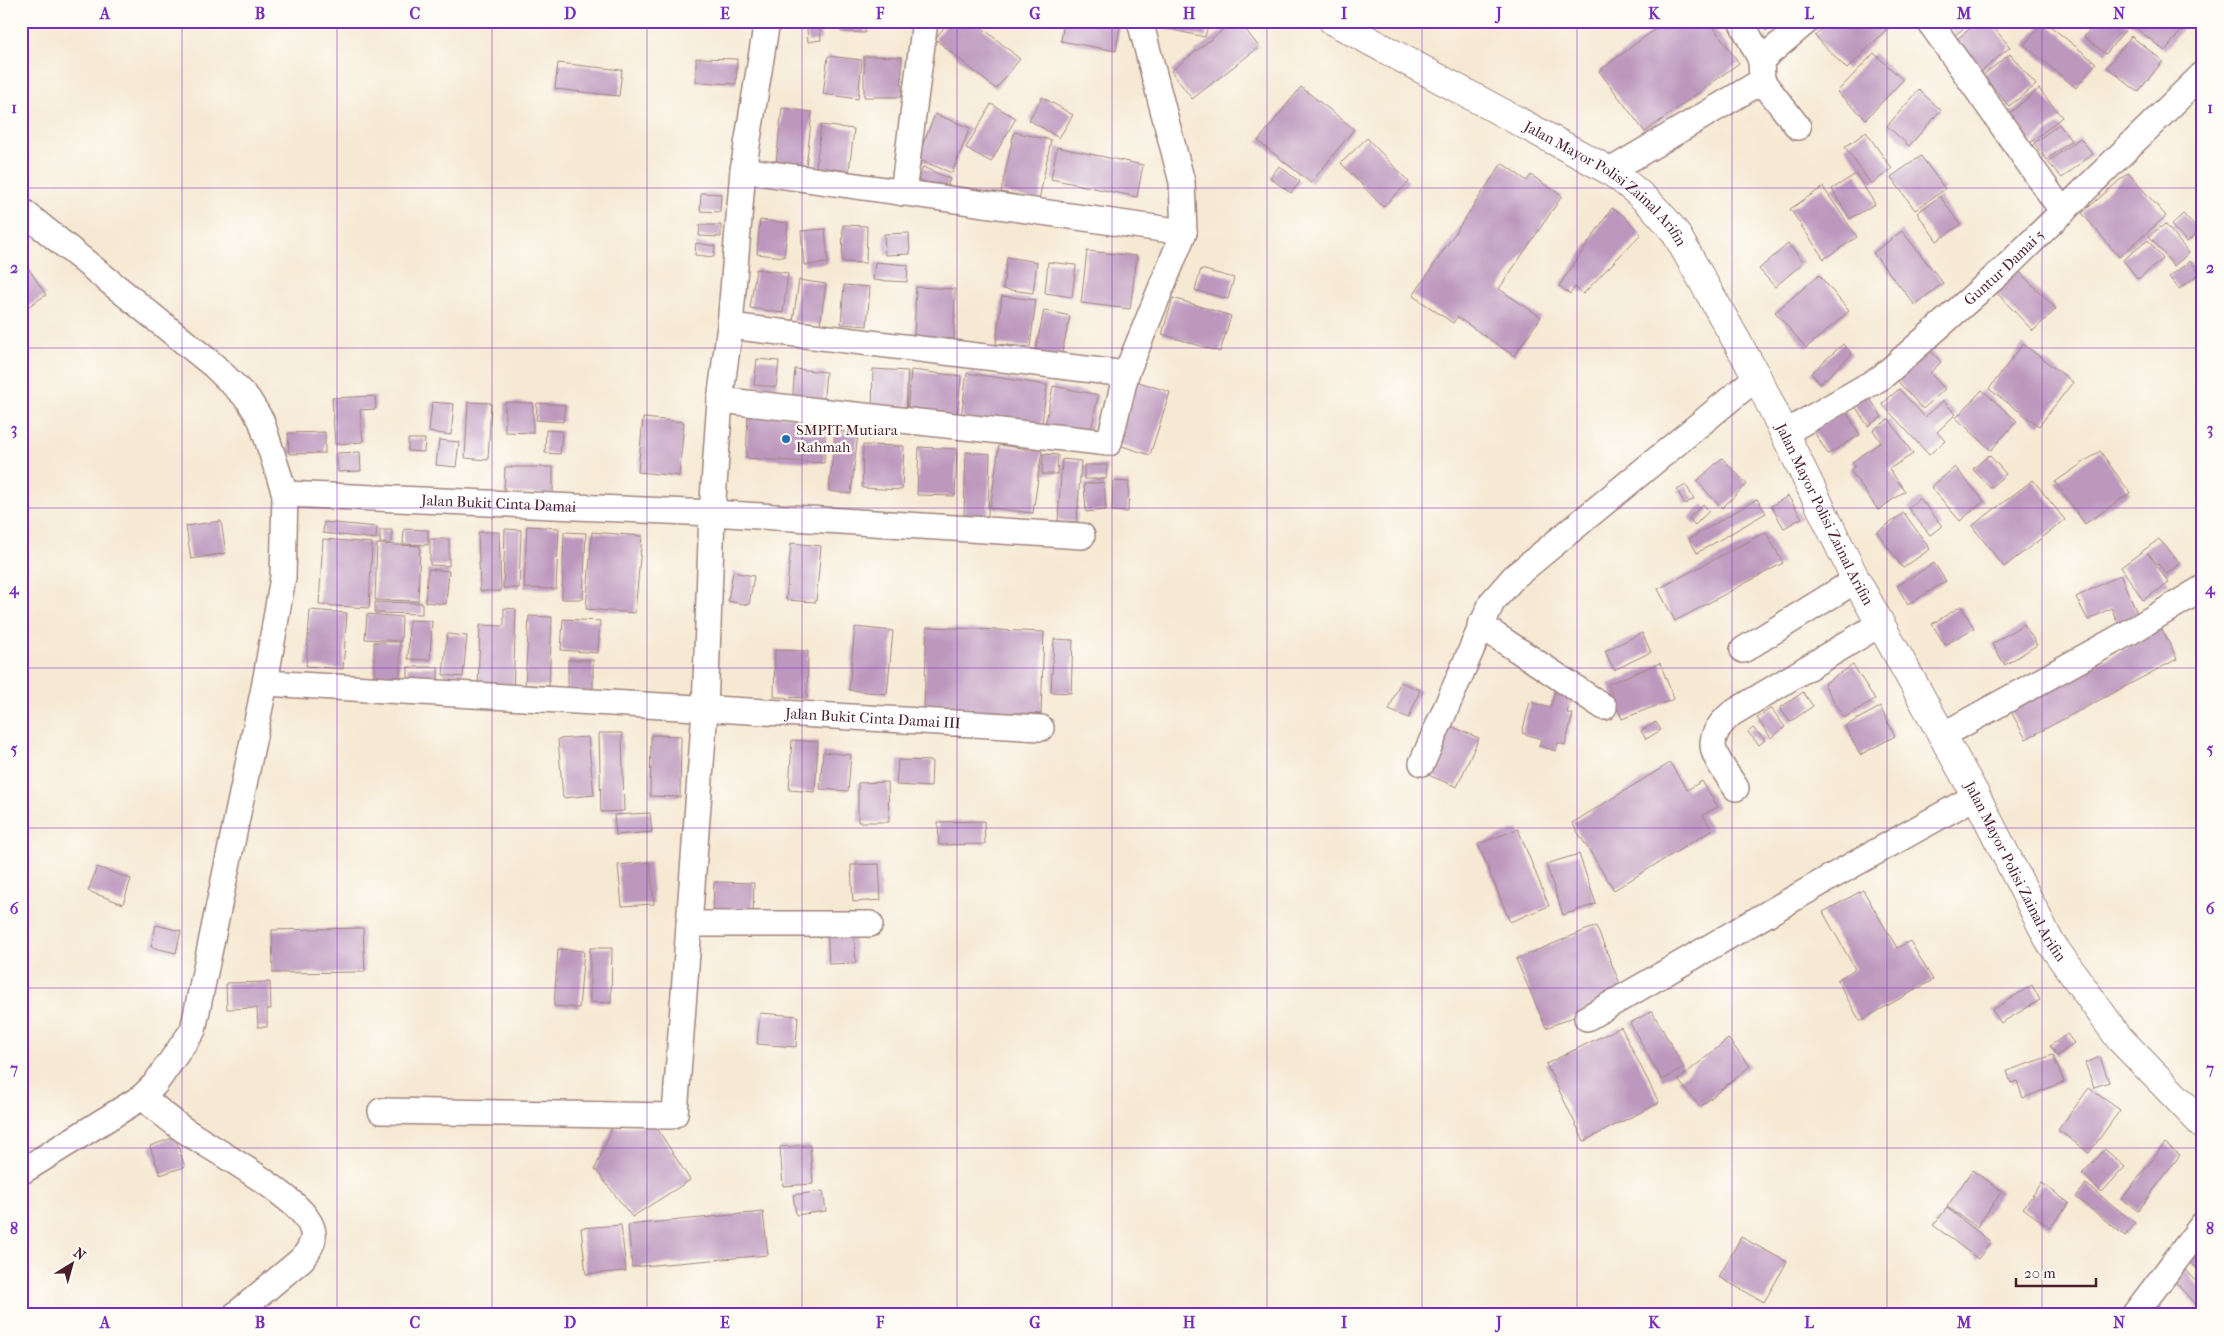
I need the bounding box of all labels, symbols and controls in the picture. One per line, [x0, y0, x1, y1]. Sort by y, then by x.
text: A [99, 4, 111, 23]
text: B [255, 4, 265, 23]
text: C [410, 4, 421, 23]
text: D [564, 4, 576, 23]
text: E [720, 4, 730, 23]
text: F [875, 4, 885, 23]
text: G [1029, 4, 1041, 23]
text: H [1183, 4, 1196, 23]
text: I [1341, 4, 1348, 23]
text: J [1494, 4, 1502, 24]
text: K [1648, 4, 1661, 23]
text: L [1804, 4, 1814, 23]
text: M [1956, 4, 1972, 23]
text: N [2113, 4, 2126, 23]
text: 1 [11, 98, 17, 117]
text: 1 [2207, 98, 2213, 117]
street label: Jalan Mayor Polisi Zainal Arifin [1520, 117, 1690, 250]
street label: Guntur Damai 5 [1960, 226, 2048, 309]
text: 2 [10, 258, 18, 277]
text: 2 [2206, 258, 2214, 277]
text: 3 [11, 419, 17, 439]
street label: Jalan Mayor Polisi Zainal Arifin [1772, 419, 1877, 609]
text: 3 [2207, 419, 2213, 439]
place label: SMPIT Mutiara Rahmah [796, 421, 899, 456]
marker: SMPIT Mutiara Rahmah [780, 433, 792, 445]
street label: Jalan Bukit Cinta Damai [420, 491, 577, 516]
text: 4 [8, 579, 20, 599]
text: 4 [2204, 579, 2216, 599]
street label: Jalan Bukit Cinta Damai III [784, 704, 961, 732]
text: 5 [11, 739, 18, 758]
text: 5 [2207, 739, 2214, 758]
street label: Jalan Mayor Polisi Zainal Arifin [1960, 777, 2070, 965]
text: 6 [10, 899, 19, 918]
text: 6 [2206, 899, 2215, 918]
text: 7 [9, 1059, 18, 1078]
text: 7 [2205, 1059, 2214, 1078]
text: 8 [10, 1219, 18, 1238]
text: 8 [2206, 1219, 2214, 1238]
north arrow [48, 1238, 98, 1288]
text: N [70, 1244, 89, 1264]
scale bar [2016, 1256, 2096, 1288]
text: 20 m [2024, 1264, 2056, 1282]
text: A [99, 1313, 111, 1332]
text: B [255, 1313, 265, 1332]
text: C [410, 1313, 421, 1332]
text: D [564, 1313, 576, 1332]
text: E [720, 1313, 730, 1332]
text: F [875, 1313, 885, 1332]
text: G [1029, 1313, 1041, 1332]
text: H [1183, 1313, 1196, 1332]
text: I [1341, 1313, 1348, 1332]
text: J [1494, 1313, 1502, 1333]
text: K [1648, 1313, 1661, 1332]
text: L [1804, 1313, 1814, 1332]
text: M [1956, 1313, 1972, 1332]
text: N [2113, 1313, 2126, 1332]

